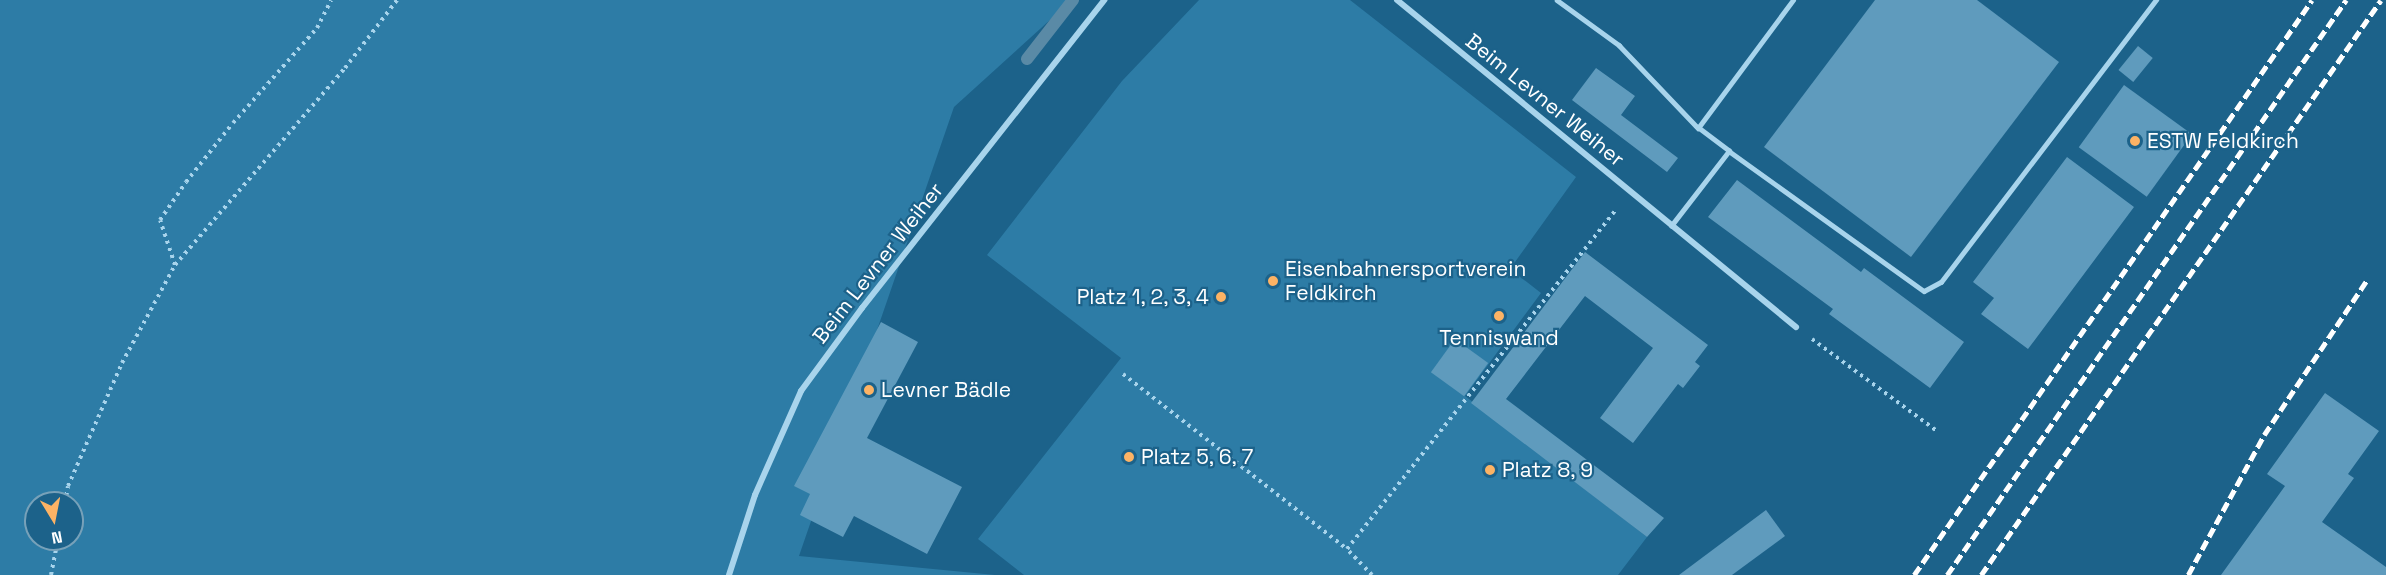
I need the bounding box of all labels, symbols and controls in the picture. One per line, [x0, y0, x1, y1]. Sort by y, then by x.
street label: Beim Levner Weiher [1460, 28, 1630, 172]
place label: ESTW Feldkirch [2147, 128, 2299, 154]
marker: ESTW Feldkirch [2128, 134, 2142, 148]
street label: Beim Levner Weiher [807, 178, 949, 348]
place label: Eisenbahnersportverein Feldkirch [1285, 256, 1526, 306]
marker: Eisenbahnersportverein Feldkirch [1266, 274, 1280, 288]
place label: Platz 1, 2, 3, 4 [1075, 284, 1209, 310]
marker: Platz 1, 2, 3, 4 [1214, 290, 1228, 304]
marker: Tenniswand [1492, 309, 1506, 323]
place label: Tenniswand [1439, 325, 1559, 351]
place label: Levner Bädle [881, 377, 1011, 403]
marker: Levner Bädle [862, 383, 876, 397]
place label: Platz 5, 6, 7 [1141, 444, 1255, 470]
marker: Platz 5, 6, 7 [1122, 450, 1136, 464]
place label: Platz 8, 9 [1502, 457, 1594, 483]
marker: Platz 8, 9 [1483, 463, 1497, 477]
north arrow [24, 491, 84, 551]
text: N [50, 526, 64, 549]

